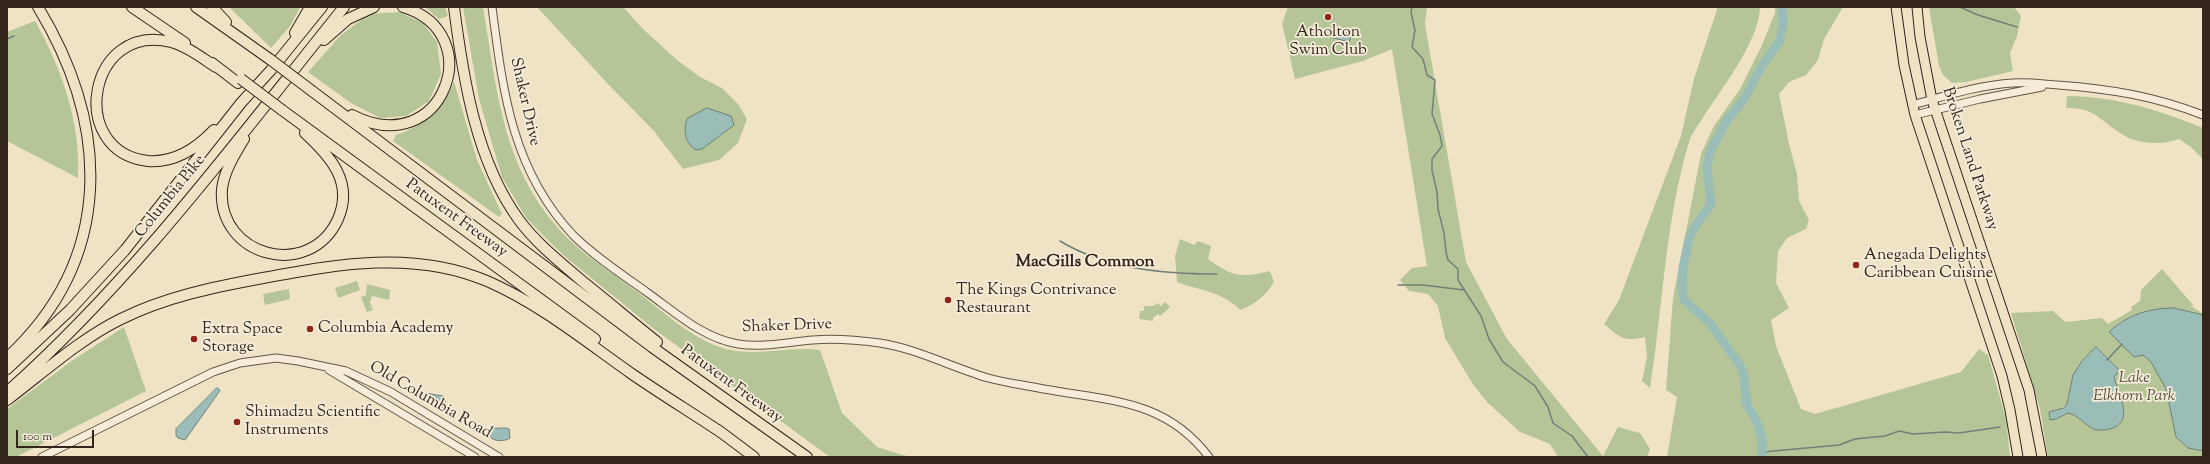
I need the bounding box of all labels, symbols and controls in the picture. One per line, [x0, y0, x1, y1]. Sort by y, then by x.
marker: Atholton Swim Club [1323, 12, 1333, 22]
place label: Atholton Swim Club [1289, 23, 1367, 61]
street label: Shaker Drive [505, 56, 543, 148]
street label: Broken Land Parkway [1937, 85, 2001, 233]
street label: Columbia Pike [132, 152, 210, 242]
street label: Patuxent Freeway [401, 176, 511, 262]
place label: Anegada Delights Caribbean Cuisine [1864, 246, 1993, 284]
district label: MacGills Common [1015, 253, 1155, 273]
marker: Anegada Delights Caribbean Cuisine [1851, 260, 1861, 270]
place label: The Kings Contrivance Restaurant [956, 281, 1116, 319]
marker: The Kings Contrivance Restaurant [943, 295, 953, 305]
street label: Shaker Drive [742, 316, 832, 338]
place label: Columbia Academy [318, 319, 453, 339]
place label: Extra Space Storage [202, 320, 283, 358]
marker: Columbia Academy [305, 324, 315, 334]
marker: Extra Space Storage [189, 334, 199, 344]
street label: Patuxent Freeway [676, 342, 786, 428]
street label: Old Columbia Road [365, 358, 495, 444]
park label: Lake Elkhorn Park [2093, 369, 2175, 407]
place label: Shimadzu Scientific Instruments [245, 403, 380, 441]
marker: Shimadzu Scientific Instruments [232, 417, 242, 427]
scale bar [18, 422, 96, 448]
text: 100 m [23, 428, 52, 446]

